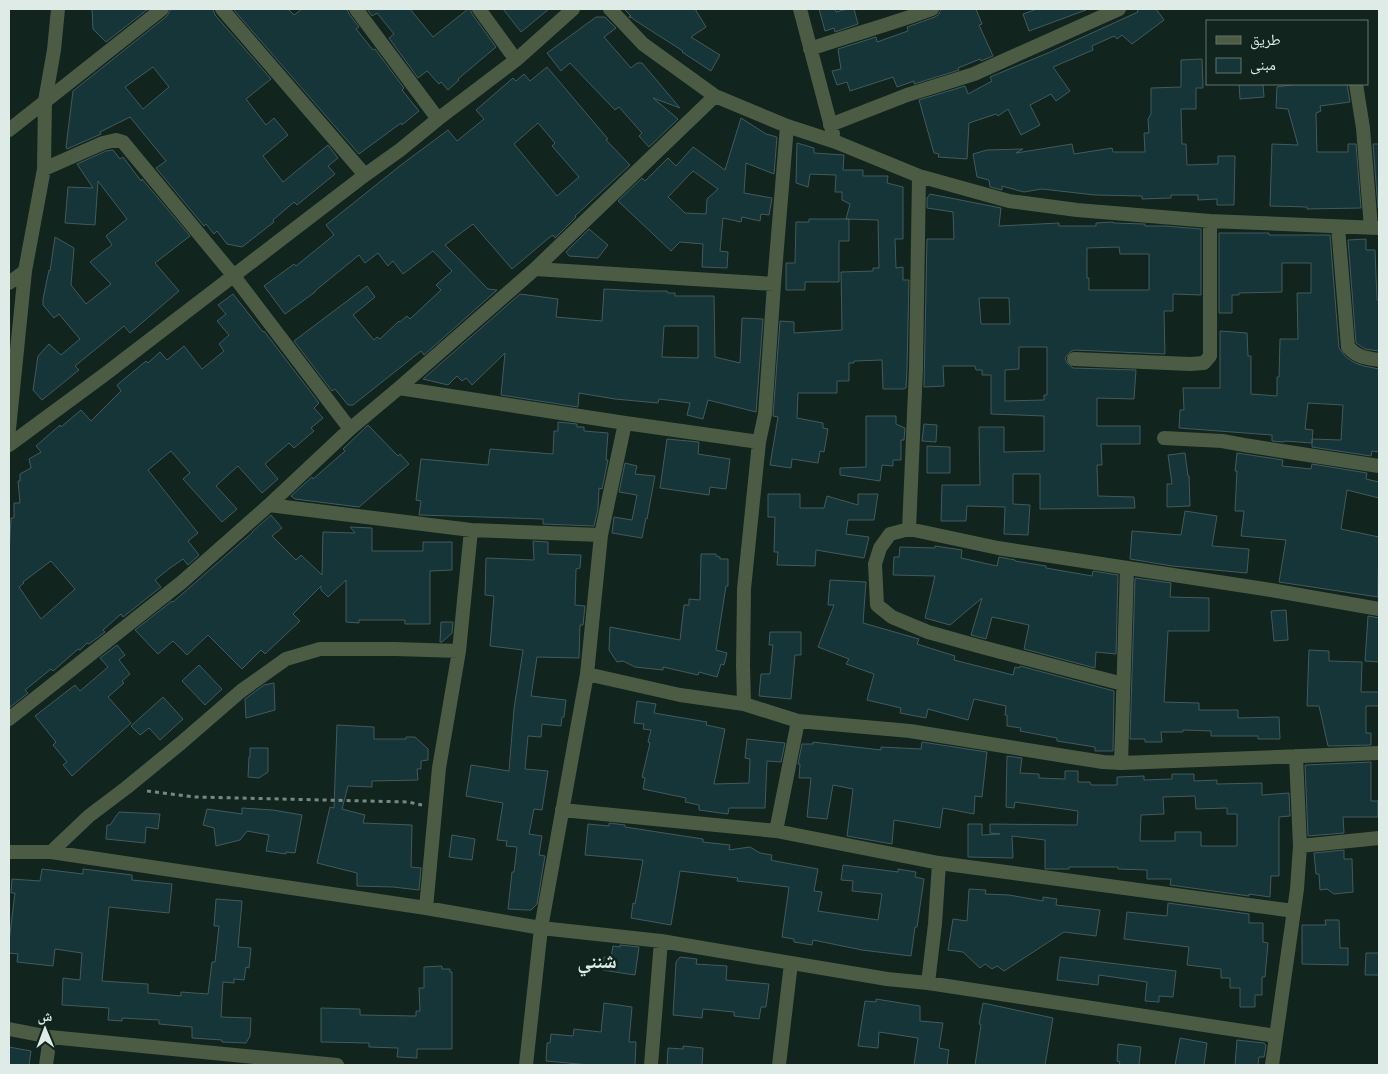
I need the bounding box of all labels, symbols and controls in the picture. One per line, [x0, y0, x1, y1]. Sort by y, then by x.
legend [1206, 20, 1368, 85]
text: طريق [1250, 32, 1281, 51]
text: مبنى [1250, 57, 1276, 76]
district label: شنني [577, 950, 617, 977]
north arrow [20, 1004, 70, 1054]
text: ش [37, 1009, 53, 1026]

